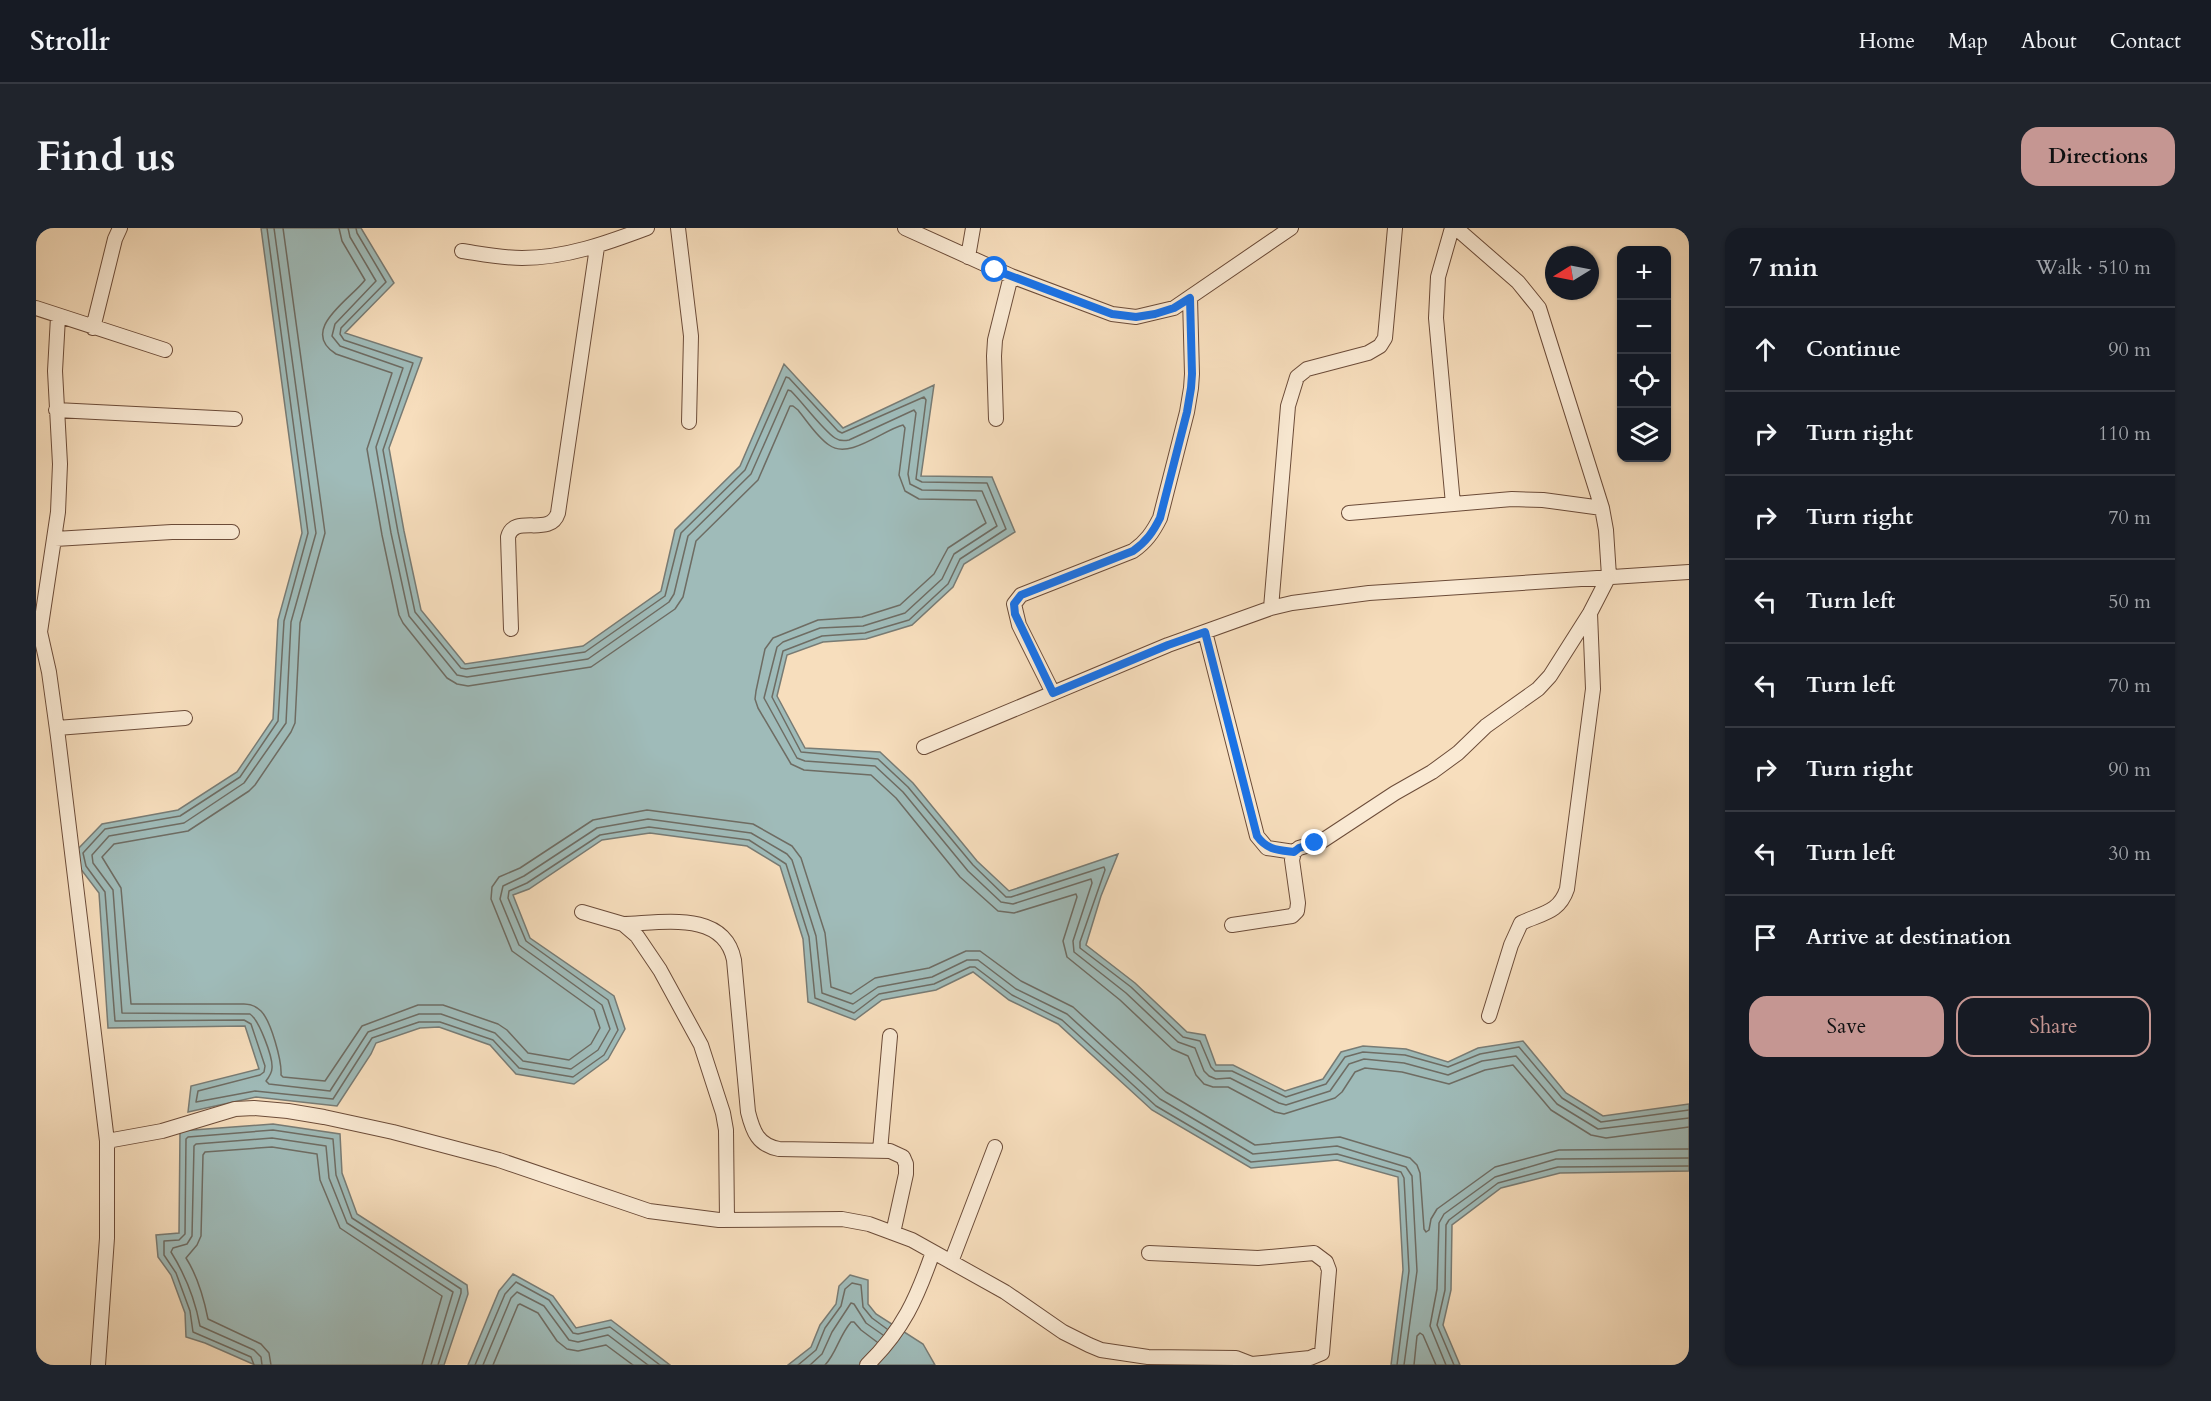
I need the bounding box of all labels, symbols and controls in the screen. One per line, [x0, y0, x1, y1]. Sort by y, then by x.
text: Strollr [30, 22, 110, 60]
text: Home [1859, 27, 1915, 56]
text: Map [1948, 27, 1988, 56]
text: About [2021, 27, 2077, 56]
text: Contact [2110, 27, 2181, 56]
button: Directions [2021, 127, 2175, 186]
text: Find us [36, 128, 176, 185]
north arrow [1545, 246, 1599, 300]
map controls [1617, 246, 1671, 462]
button: + [1617, 246, 1671, 300]
text: 7 min [1749, 250, 1818, 285]
text: Walk · 510 m [2036, 254, 2151, 281]
route start [981, 256, 1007, 282]
button: − [1617, 300, 1671, 354]
icon: ahead [1749, 333, 1782, 366]
text: Continue [1806, 334, 1901, 364]
text: 90 m [2108, 336, 2151, 363]
button: locate [1617, 354, 1671, 408]
button: layers [1617, 408, 1671, 462]
icon: right [1749, 417, 1782, 450]
text: Turn right [1806, 418, 1913, 448]
text: 110 m [2098, 420, 2151, 447]
icon: right [1749, 501, 1782, 534]
text: Turn right [1806, 502, 1913, 532]
text: 70 m [2108, 504, 2151, 531]
icon: left [1749, 585, 1782, 618]
text: Turn left [1806, 586, 1895, 616]
text: 50 m [2108, 588, 2151, 615]
icon: left [1749, 669, 1782, 702]
text: Turn left [1806, 670, 1895, 700]
text: 70 m [2108, 672, 2151, 699]
icon: right [1749, 753, 1782, 786]
text: Turn right [1806, 754, 1913, 784]
text: 90 m [2108, 756, 2151, 783]
route end [1301, 829, 1327, 855]
icon: left [1749, 837, 1782, 870]
text: Turn left [1806, 838, 1895, 868]
text: 30 m [2108, 840, 2151, 867]
icon: arrive [1749, 921, 1782, 954]
text: Arrive at destination [1806, 922, 2011, 952]
button: Save [1749, 996, 1944, 1057]
button: Share [1956, 996, 2151, 1057]

